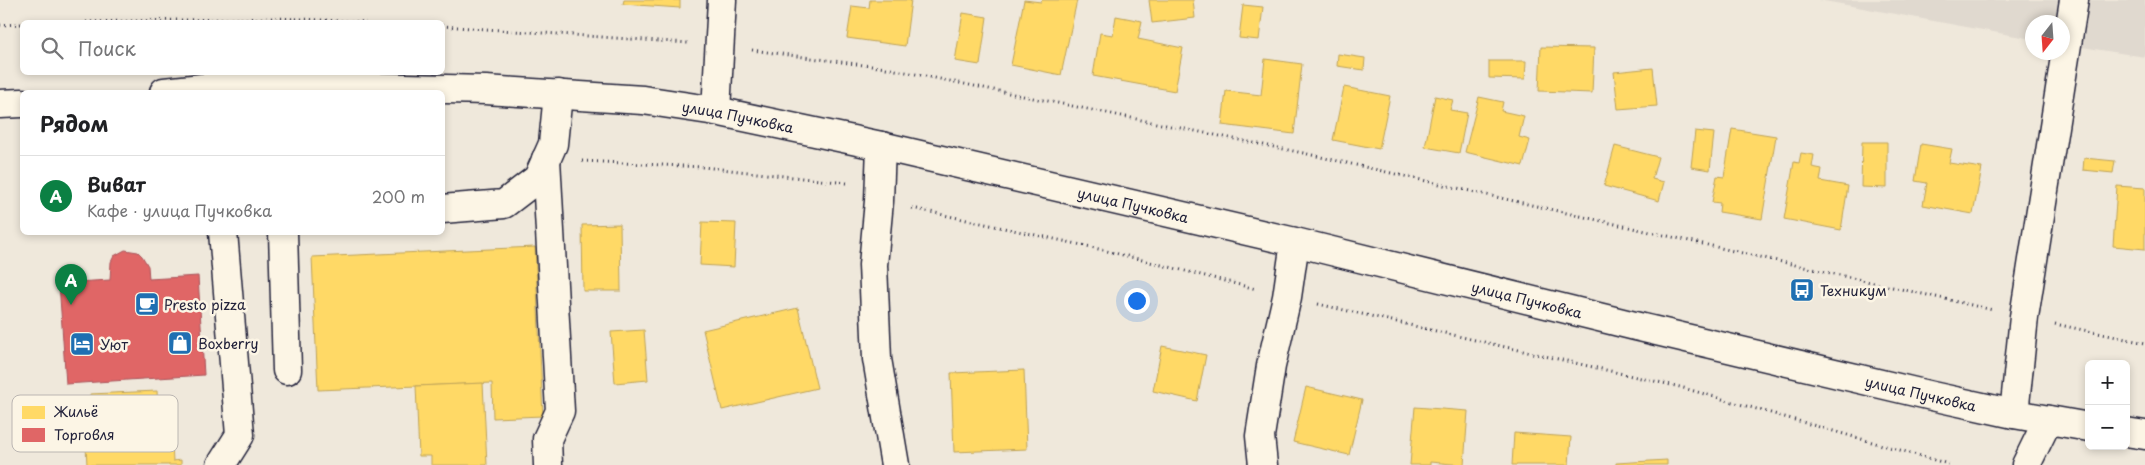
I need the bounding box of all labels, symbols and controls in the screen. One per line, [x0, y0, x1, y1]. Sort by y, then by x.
north arrow [2025, 15, 2070, 60]
search box [20, 20, 445, 75]
icon: search [38, 34, 66, 62]
text: Поиск [78, 34, 136, 62]
street label: улица Пучковка [681, 96, 796, 138]
text: Рядом [40, 107, 108, 139]
text: Виват [87, 170, 146, 198]
street label: улица Пучковка [1076, 181, 1191, 228]
text: A [50, 184, 62, 208]
text: 200 m [372, 184, 425, 208]
text: Кафе · улица Пучковка [87, 198, 272, 222]
pin: A [55, 264, 87, 305]
street label: улица Пучковка [1469, 276, 1585, 323]
bus stop icon: Техникум [1789, 277, 1815, 303]
place label: Техникум [1820, 280, 1887, 301]
your location [1124, 288, 1150, 314]
cafe icon: Presto pizza [134, 291, 160, 317]
place label: Presto pizza [164, 294, 246, 315]
shop icon: Boxberry [167, 330, 193, 356]
hotel icon: Уют [69, 331, 95, 357]
place label: Boxberry [198, 333, 258, 354]
place label: Уют [100, 334, 128, 355]
map controls [2085, 360, 2130, 450]
button: + [2085, 360, 2130, 405]
street label: улица Пучковка [1863, 370, 1979, 416]
legend [12, 395, 178, 452]
text: Жильё [53, 401, 98, 422]
button: − [2085, 405, 2130, 450]
text: Торговля [54, 424, 115, 445]

